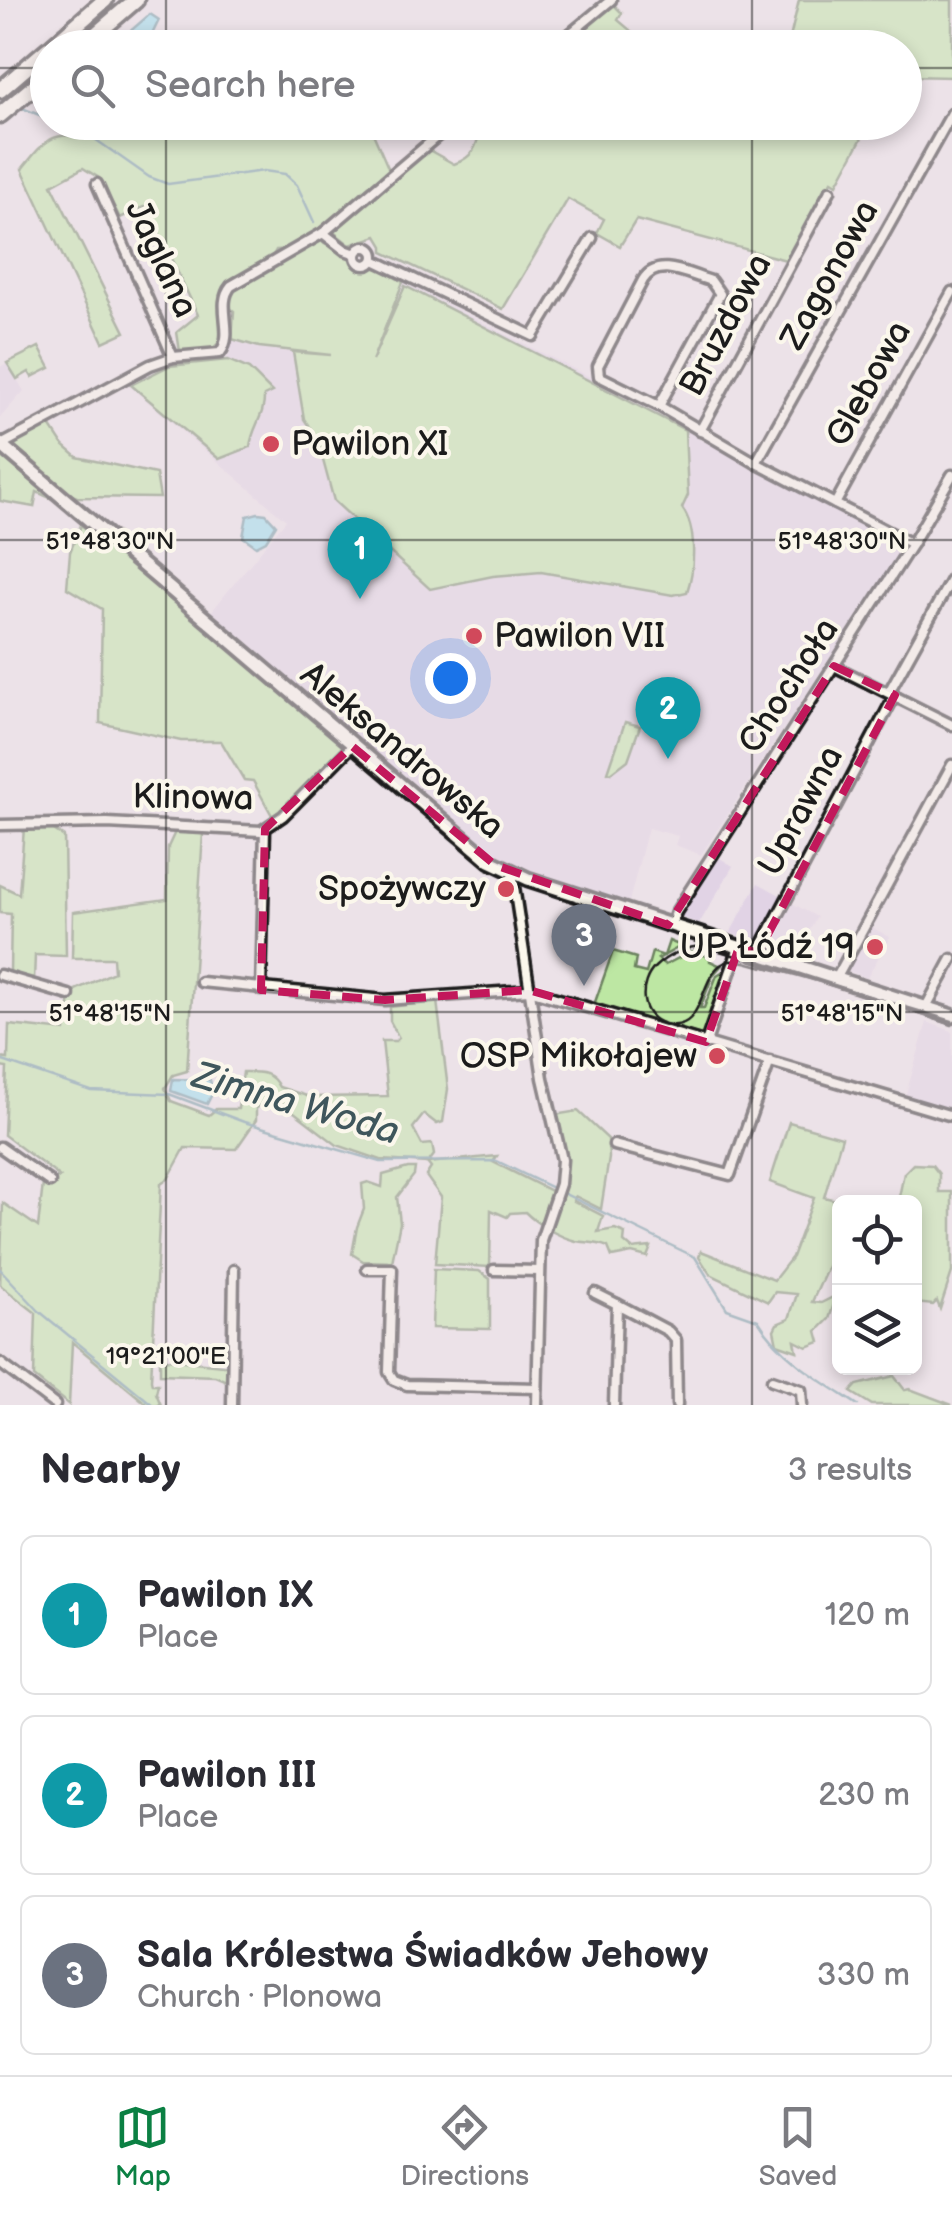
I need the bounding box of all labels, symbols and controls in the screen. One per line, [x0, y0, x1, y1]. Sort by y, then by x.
search box [30, 30, 922, 140]
icon: search [65, 58, 120, 113]
text: Search here [145, 63, 356, 108]
street label: Jaglana [115, 193, 207, 325]
street label: Zagonowa [771, 193, 889, 358]
street label: Bruzdowa [671, 246, 781, 404]
street label: Glebowa [817, 314, 921, 454]
place label: Pawilon XI [291, 423, 448, 466]
marker: Pawilon XI [260, 433, 282, 455]
pin: 1 [328, 516, 392, 599]
text: 51°48'30"N [45, 526, 175, 557]
text: 51°48'30"N [777, 526, 907, 557]
street label: Chochoła [729, 610, 849, 762]
place label: Pawilon VII [494, 615, 665, 658]
marker: Pawilon VII [463, 625, 485, 647]
street label: Aleksandrowska [291, 653, 513, 849]
your location [425, 653, 476, 704]
pin: 2 [636, 676, 700, 759]
street label: Uprawna [749, 739, 853, 883]
street label: Klinowa [132, 775, 254, 821]
place label: Spożywczy [318, 868, 486, 911]
marker: Spożywczy [495, 878, 517, 900]
pin: 3 [552, 904, 616, 986]
place label: UP Łódź 19 [680, 926, 855, 969]
marker: UP Łódź 19 [864, 936, 886, 958]
text: 51°48'15"N [48, 998, 172, 1029]
text: 51°48'15"N [780, 998, 904, 1029]
place label: OSP Mikołajew [460, 1035, 697, 1078]
marker: OSP Mikołajew [706, 1045, 728, 1067]
water label: Zimna Woda [186, 1053, 404, 1155]
map controls [832, 1195, 922, 1375]
button: locate [832, 1195, 922, 1285]
button: layers [832, 1285, 922, 1375]
text: 19°21'00"E [106, 1341, 226, 1372]
text: Nearby [40, 1445, 180, 1496]
text: 3 results [788, 1451, 912, 1490]
text: Pawilon IX [137, 1573, 313, 1618]
text: 1 [68, 1596, 81, 1635]
text: 120 m [825, 1596, 910, 1635]
text: Place [137, 1618, 218, 1657]
text: Pawilon III [137, 1753, 317, 1798]
text: 2 [65, 1776, 84, 1815]
text: 230 m [818, 1776, 910, 1815]
text: Place [137, 1798, 218, 1837]
text: Sala Królestwa Świadków Jehowy [137, 1933, 708, 1978]
text: 3 [65, 1956, 84, 1995]
text: 330 m [817, 1956, 910, 1995]
text: Church · Plonowa [137, 1978, 382, 2017]
tab: Map [115, 2100, 171, 2193]
tab: Directions [400, 2100, 529, 2193]
tab: Saved [759, 2100, 837, 2193]

